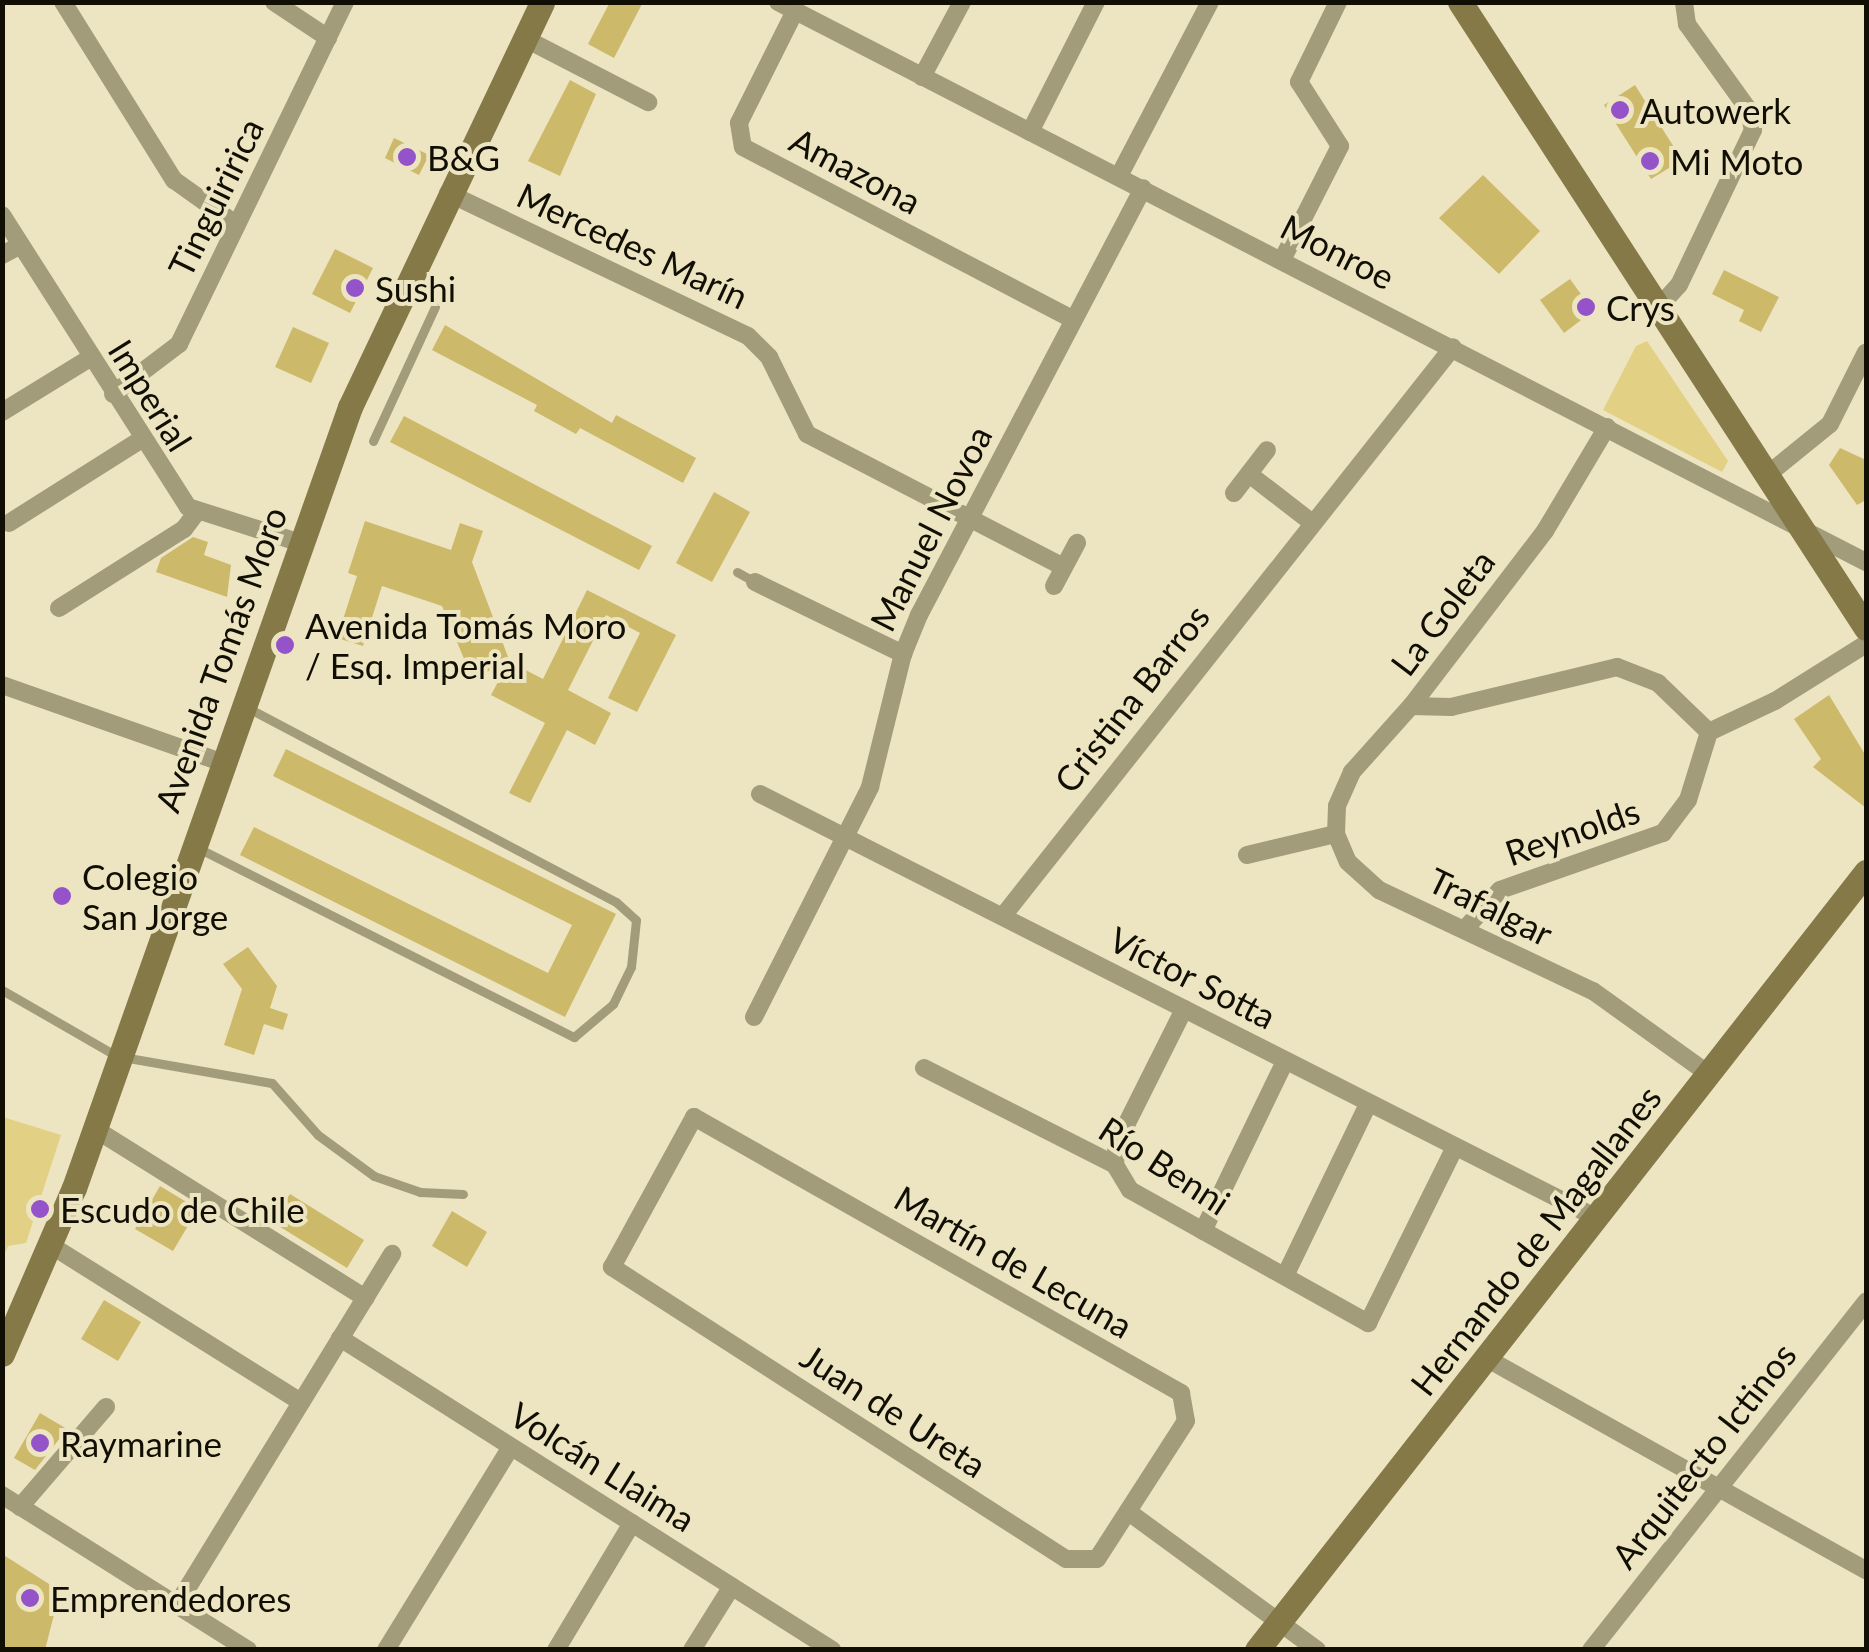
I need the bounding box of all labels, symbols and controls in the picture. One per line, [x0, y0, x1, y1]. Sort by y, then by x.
place label: Autowerk [1640, 89, 1791, 131]
marker: Autowerk [1609, 99, 1631, 121]
street label: Tinguiririca [159, 111, 271, 283]
street label: Amazona [783, 118, 929, 222]
place label: B&G [427, 136, 500, 178]
place label: Mi Moto [1670, 140, 1803, 182]
marker: B&G [396, 146, 418, 168]
marker: Mi Moto [1639, 150, 1661, 172]
street label: Mercedes Marín [511, 173, 755, 317]
street label: Monroe [1274, 205, 1402, 297]
place label: Sushi [375, 267, 456, 309]
marker: Sushi [344, 277, 366, 299]
place label: Crys [1606, 286, 1675, 328]
marker: Crys [1575, 296, 1597, 318]
street label: Imperial [101, 332, 201, 458]
street label: Manuel Novoa [860, 418, 1000, 638]
street label: Avenida Tomás Moro [145, 500, 295, 818]
street label: La Goleta [1381, 541, 1503, 683]
street label: Cristina Barros [1045, 596, 1217, 800]
place label: Avenida Tomás Moro / Esq. Imperial [305, 604, 627, 686]
marker: Avenida Tomás Moro / Esq. Imperial [274, 634, 296, 656]
street label: Reynolds [1499, 788, 1645, 874]
place label: Colegio San Jorge [82, 855, 229, 937]
street label: Trafalgar [1422, 858, 1560, 954]
marker: Colegio San Jorge [51, 885, 73, 907]
street label: Víctor Sotta [1103, 917, 1283, 1037]
street label: Hernando de Magallanes [1401, 1077, 1669, 1403]
street label: Río Benni [1092, 1107, 1238, 1223]
street label: Martín de Lecuna [888, 1176, 1140, 1346]
place label: Escudo de Chile [60, 1188, 305, 1230]
marker: Escudo de Chile [29, 1198, 51, 1220]
street label: Arquitecto Ictinos [1602, 1334, 1804, 1576]
street label: Juan de Ureta [794, 1335, 994, 1485]
street label: Volcán Llaima [503, 1393, 703, 1539]
place label: Raymarine [60, 1422, 222, 1464]
marker: Raymarine [29, 1432, 51, 1454]
place label: Emprendedores [50, 1577, 291, 1619]
marker: Emprendedores [19, 1587, 41, 1609]

